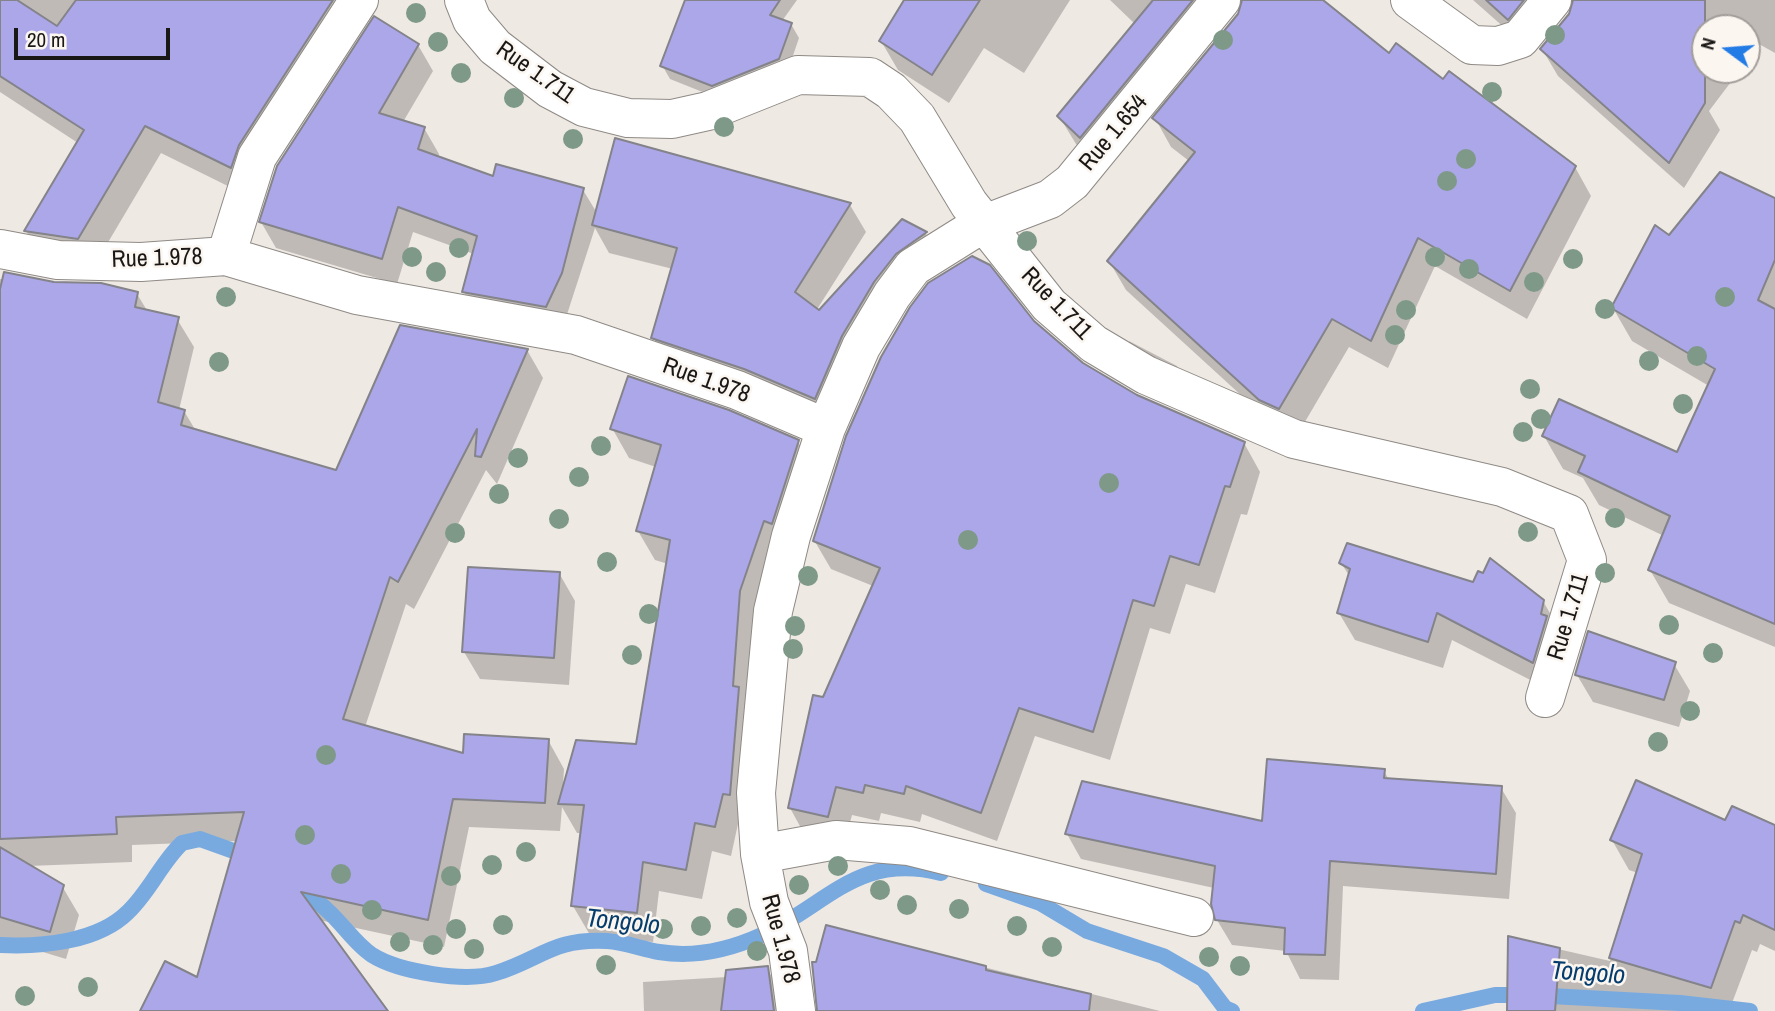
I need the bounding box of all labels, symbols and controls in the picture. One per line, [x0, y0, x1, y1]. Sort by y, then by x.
scale bar [18, 14, 173, 58]
north arrow [1691, 14, 1761, 84]
text: 20 m [27, 25, 65, 54]
text: N [1694, 35, 1722, 53]
street label: Rue 1.711 [490, 36, 580, 110]
street label: Rue 1.654 [1074, 89, 1154, 177]
street label: Rue 1.978 [111, 243, 203, 275]
street label: Rue 1.711 [1015, 262, 1097, 346]
street label: Rue 1.978 [658, 352, 754, 410]
street label: Rue 1.711 [1542, 570, 1596, 664]
street label: Rue 1.978 [754, 891, 806, 987]
water label: Tongolo [584, 904, 662, 942]
water label: Tongolo [1550, 956, 1626, 992]

